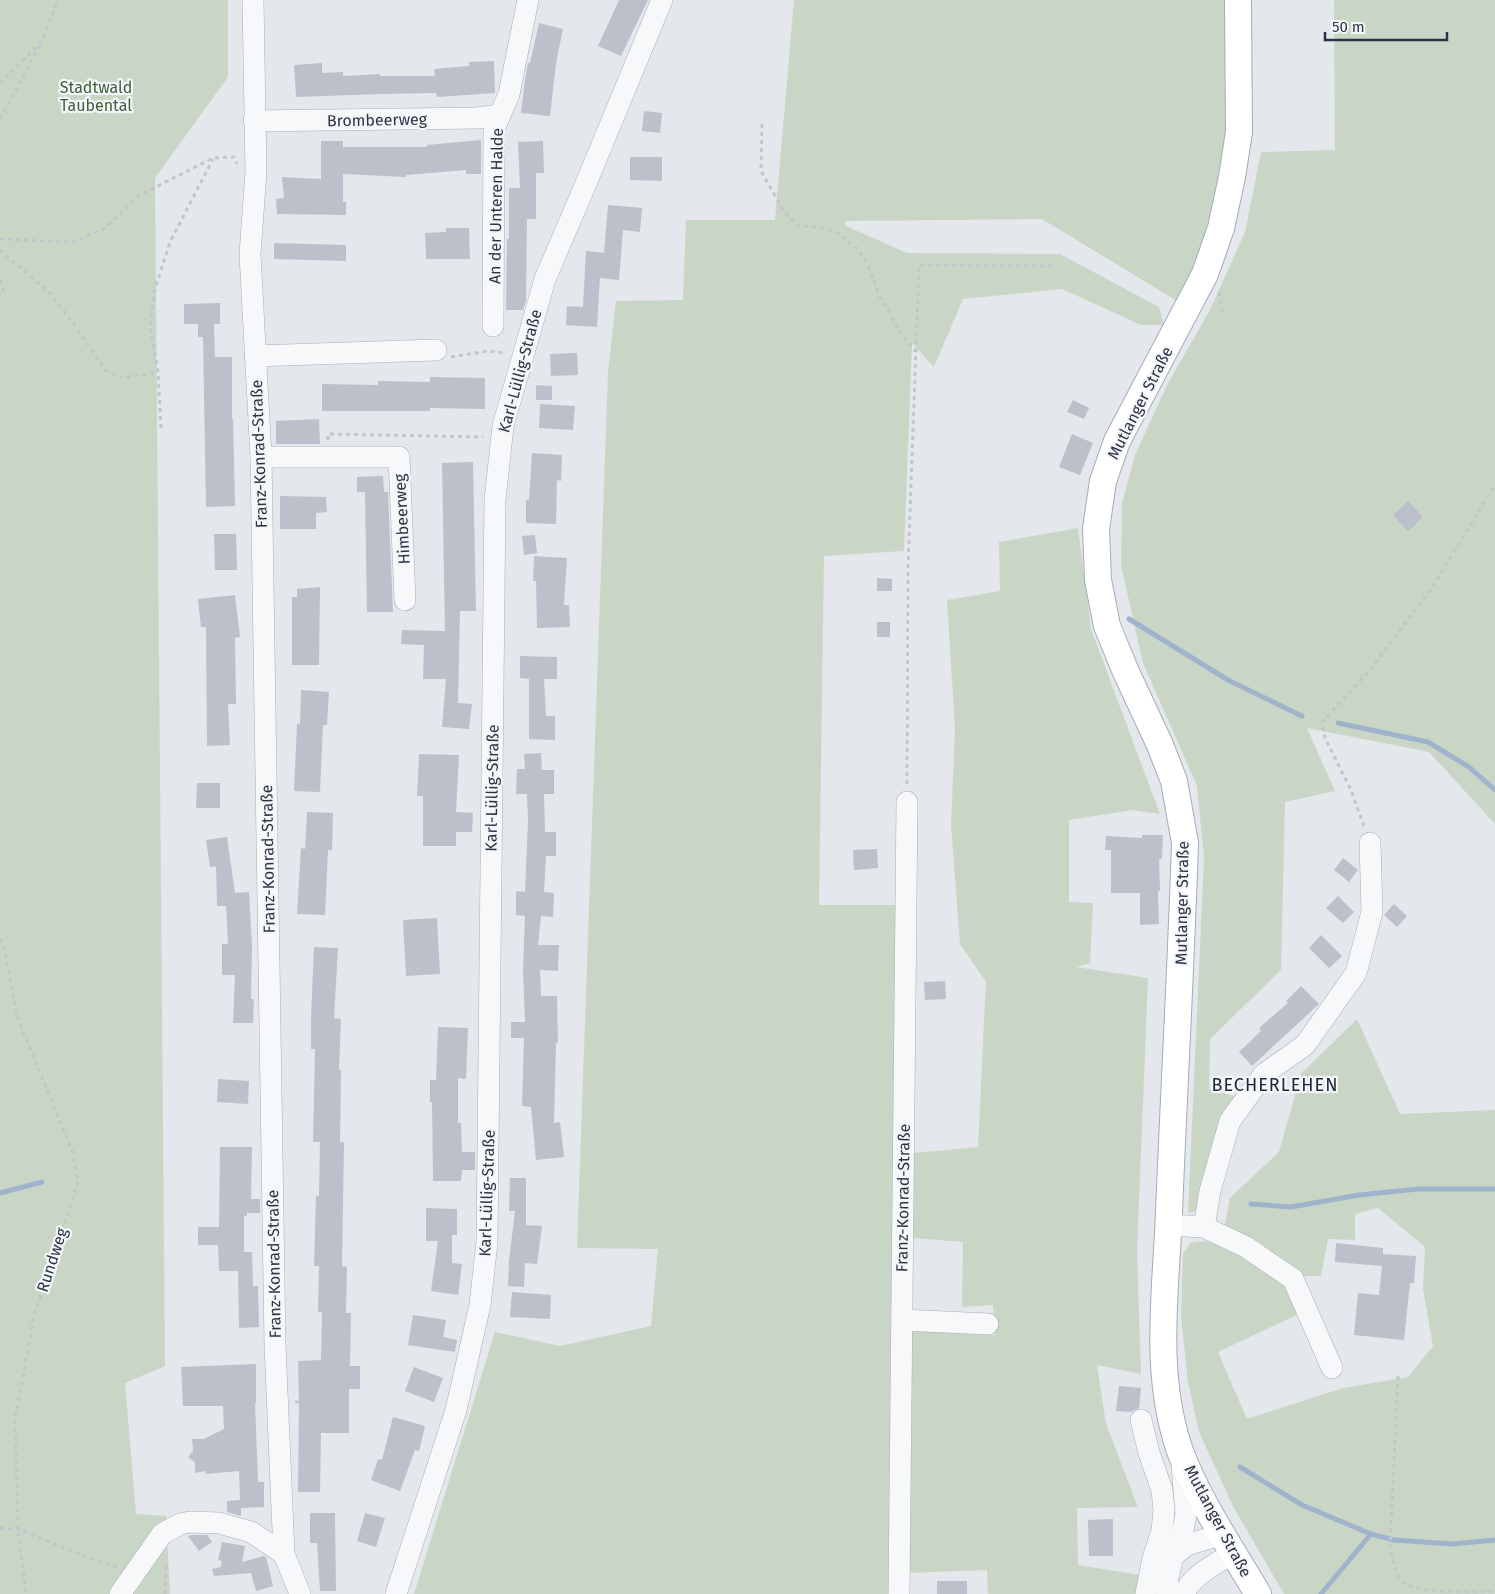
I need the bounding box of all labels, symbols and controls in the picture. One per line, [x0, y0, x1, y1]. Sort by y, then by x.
scale bar [1325, 10, 1448, 42]
text: 50 m [1332, 18, 1365, 36]
park label: Stadtwald Taubental [60, 78, 132, 115]
street label: Brombeerweg [327, 110, 428, 130]
street label: An der Unteren Halde [485, 128, 507, 284]
street label: Karl-Lüllig-Straße [494, 307, 546, 435]
street label: Mutlanger Straße [1103, 343, 1177, 463]
street label: Franz-Konrad-Straße [247, 379, 271, 529]
street label: Himbeerweg [390, 473, 414, 565]
street label: Karl-Lüllig-Straße [481, 724, 503, 852]
street label: Franz-Konrad-Straße [257, 785, 279, 933]
street label: Mutlanger Straße [1171, 841, 1193, 965]
district label: BECHERLEHEN [1212, 1074, 1338, 1096]
street label: Franz-Konrad-Straße [892, 1124, 914, 1272]
street label: Karl-Lüllig-Straße [475, 1129, 499, 1257]
street label: Franz-Konrad-Straße [263, 1190, 285, 1338]
street label: Rundweg [33, 1225, 72, 1295]
street label: Mutlanger Straße [1180, 1462, 1256, 1580]

